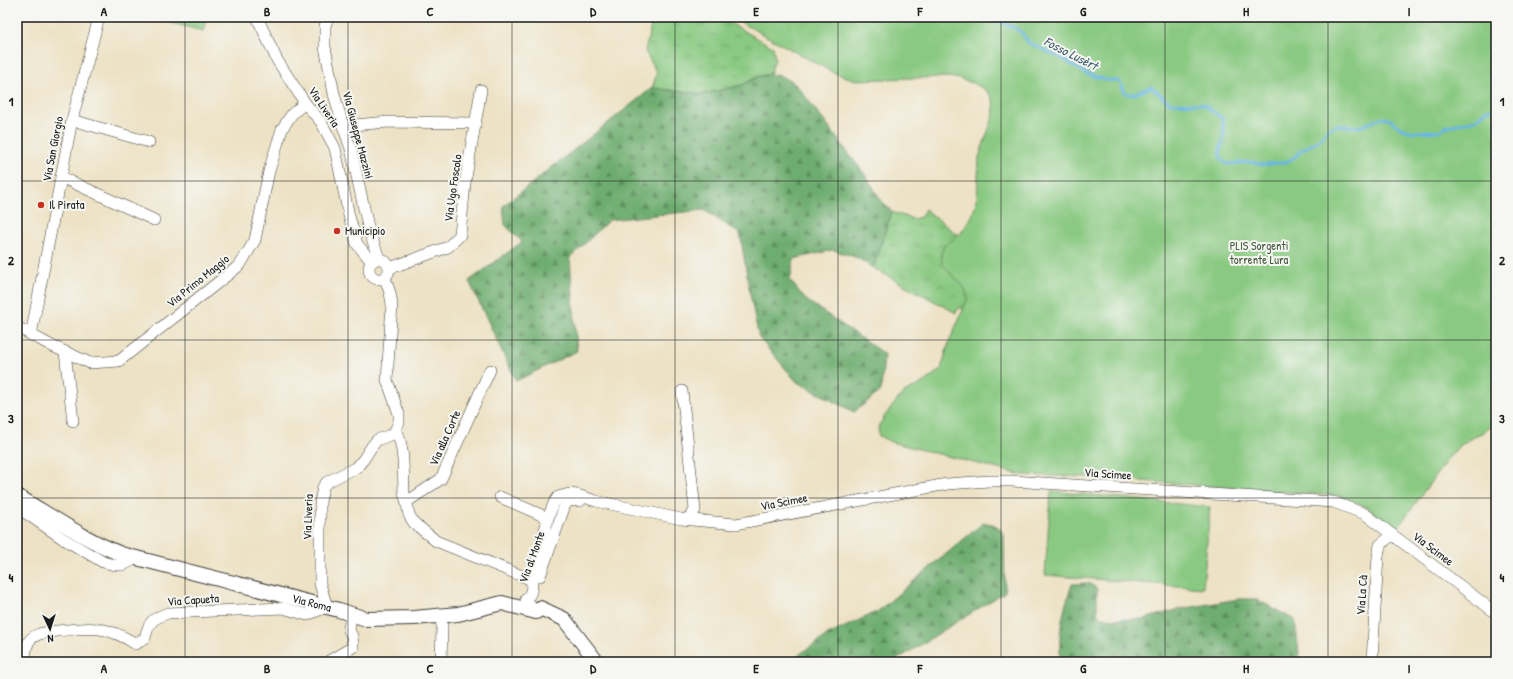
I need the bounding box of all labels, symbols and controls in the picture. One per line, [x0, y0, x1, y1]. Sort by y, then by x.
text: A [101, 2, 108, 20]
text: B [264, 2, 271, 20]
text: C [426, 2, 434, 20]
text: D [590, 2, 597, 20]
text: E [753, 2, 759, 20]
text: F [917, 2, 924, 20]
text: G [1080, 2, 1087, 20]
text: H [1243, 2, 1249, 20]
text: I [1407, 2, 1411, 20]
water label: Fosso Lusèrt [1041, 32, 1103, 75]
street label: Via Liveria [305, 83, 344, 131]
street label: Via Giuseppe Mazzini [339, 89, 378, 181]
text: 1 [9, 92, 14, 110]
text: 1 [1500, 92, 1505, 110]
street label: Via San Giorgio [38, 115, 67, 183]
street label: Via Ugo Foscolo [439, 153, 466, 223]
place label: Il Pirata [49, 196, 85, 213]
marker: Il Pirata [36, 200, 46, 210]
place label: Municipio [345, 222, 385, 239]
marker: Municipio [332, 226, 342, 236]
park label: PLIS Sorgenti torrente Lura [1230, 237, 1289, 268]
street label: Via Primo Maggio [163, 250, 233, 311]
text: 2 [8, 251, 15, 269]
text: 2 [1499, 251, 1506, 269]
street label: Via alla Corte [425, 407, 464, 468]
text: 3 [8, 409, 14, 427]
text: 3 [1499, 409, 1505, 427]
street label: Via Scimee [1084, 463, 1133, 484]
street label: Via Scimee [759, 489, 809, 514]
street label: Via Liveria [298, 494, 317, 540]
street label: Via al Monte [514, 528, 549, 585]
street label: Via Scimee [1409, 528, 1458, 570]
text: 4 [9, 568, 14, 586]
text: 4 [1500, 568, 1505, 586]
street label: Via La Cà [1352, 574, 1371, 616]
street label: Via Capueta [167, 589, 220, 610]
street label: Via Roma [290, 589, 334, 616]
north arrow [30, 609, 70, 649]
text: N [47, 632, 54, 646]
text: A [101, 659, 108, 677]
text: B [264, 659, 271, 677]
text: C [426, 659, 434, 677]
text: D [590, 659, 597, 677]
text: E [753, 659, 759, 677]
text: F [917, 659, 924, 677]
text: G [1080, 659, 1087, 677]
text: H [1243, 659, 1249, 677]
text: I [1407, 659, 1411, 677]

